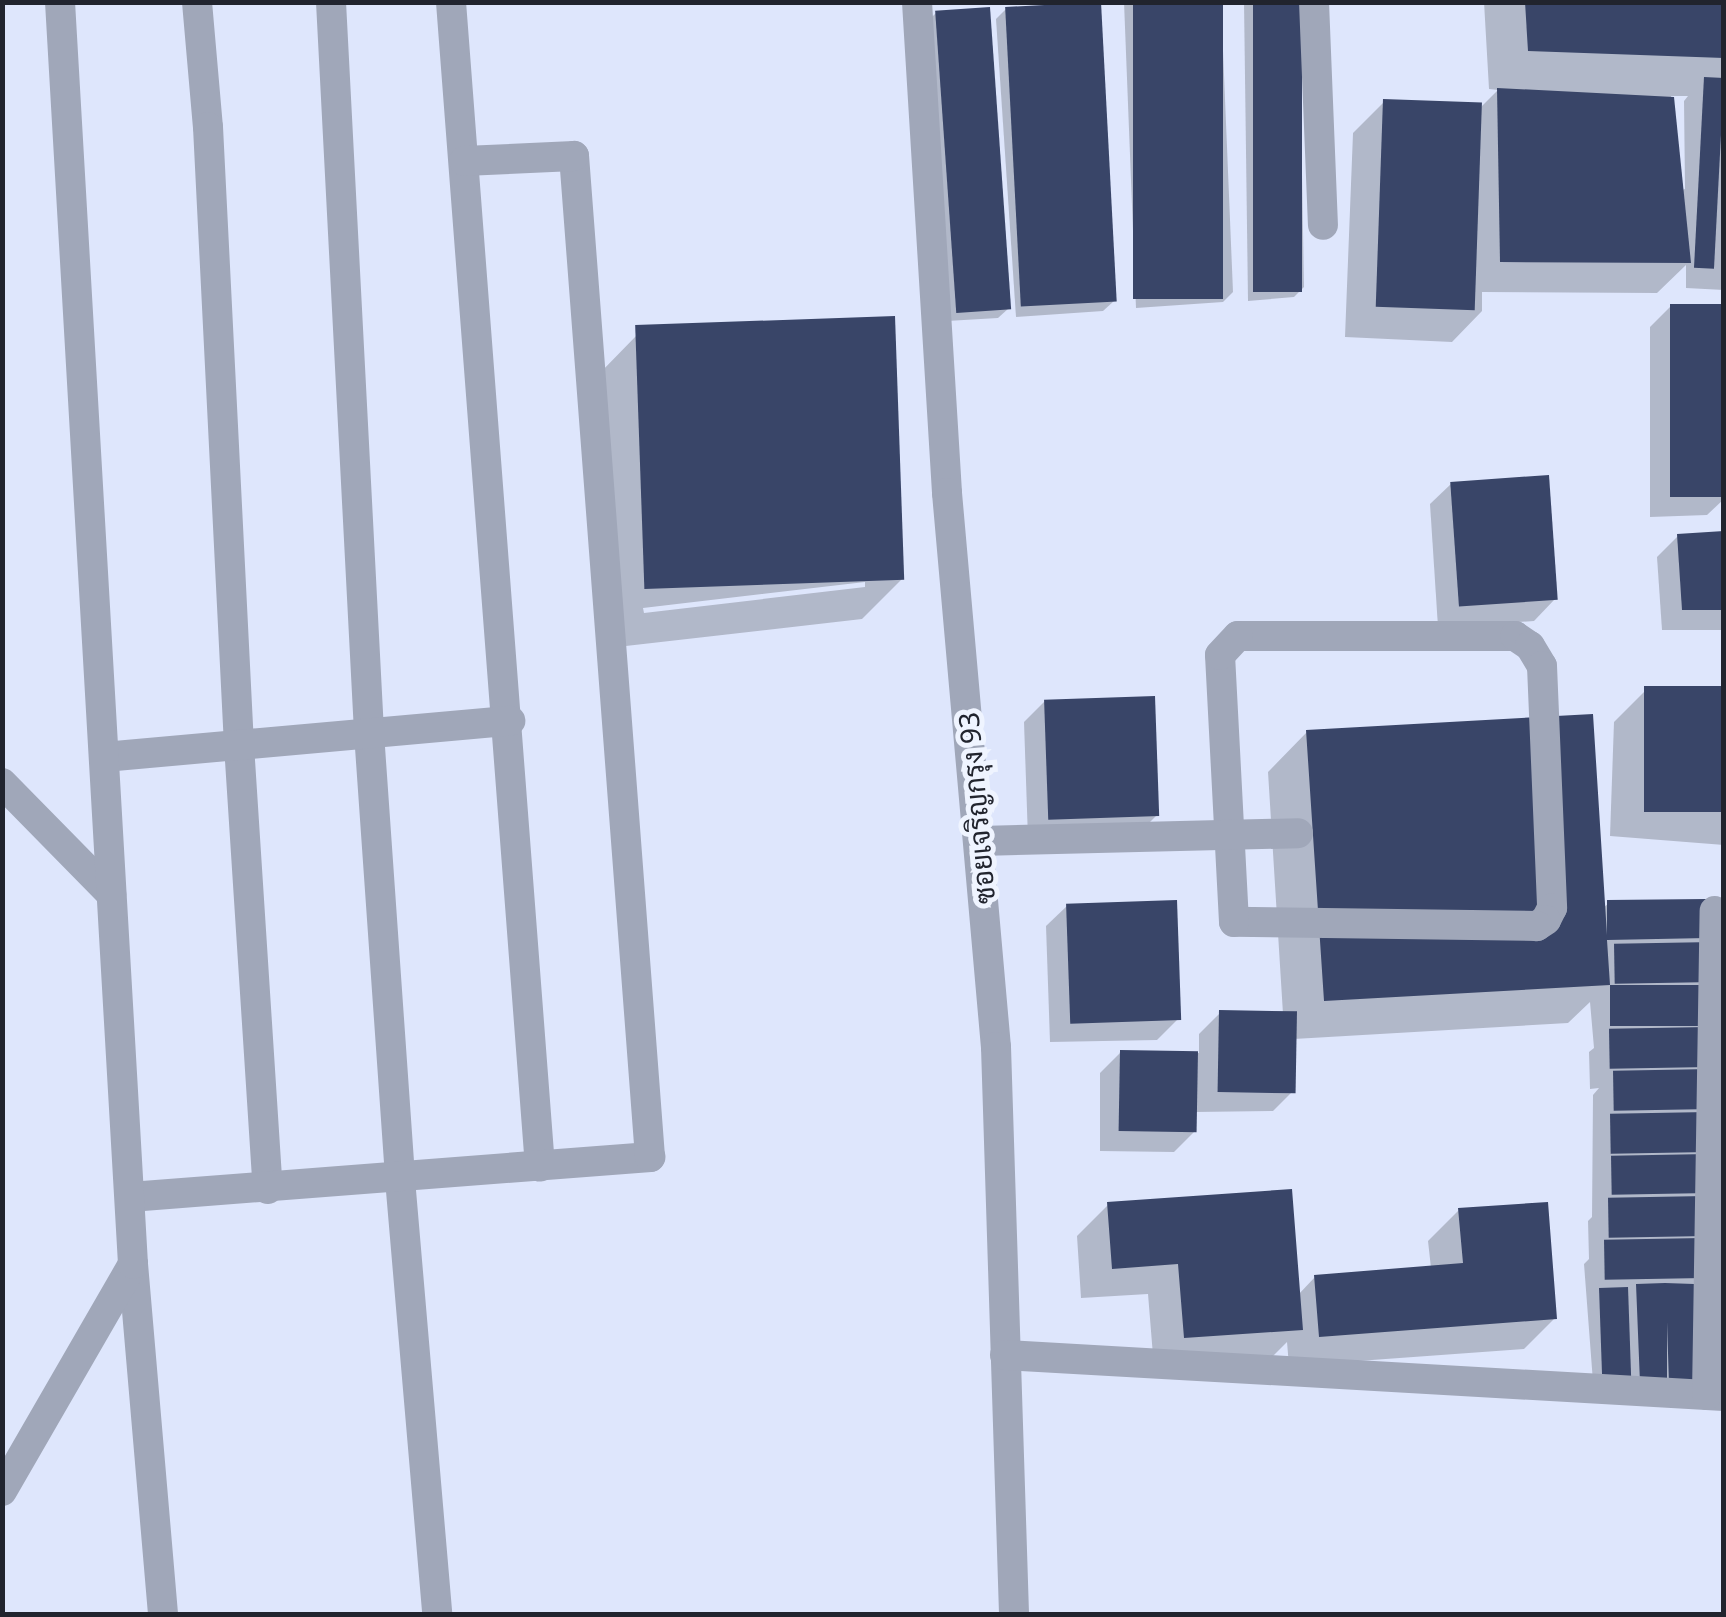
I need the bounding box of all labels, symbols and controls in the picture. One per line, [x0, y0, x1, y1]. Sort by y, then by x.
street label: ซอยเจริญกรุง 93 [951, 711, 1001, 905]

